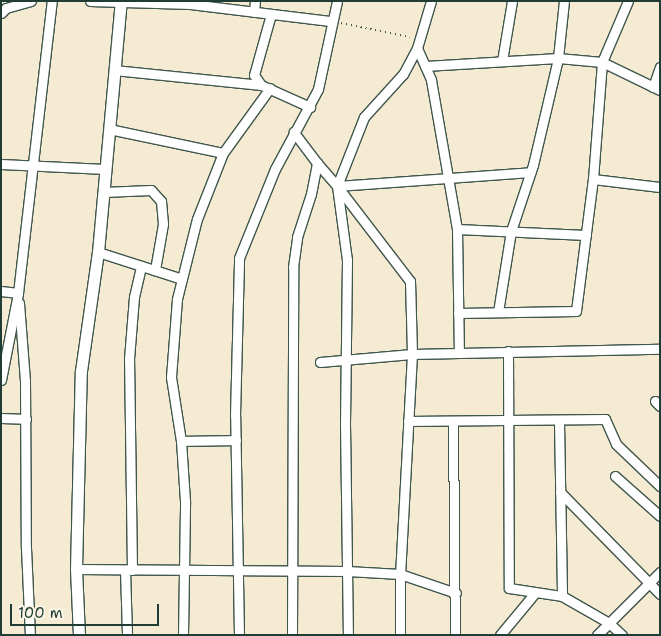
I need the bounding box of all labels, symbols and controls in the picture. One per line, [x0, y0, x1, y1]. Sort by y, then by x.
scale bar [12, 594, 161, 626]
text: 100 m [18, 603, 63, 623]

